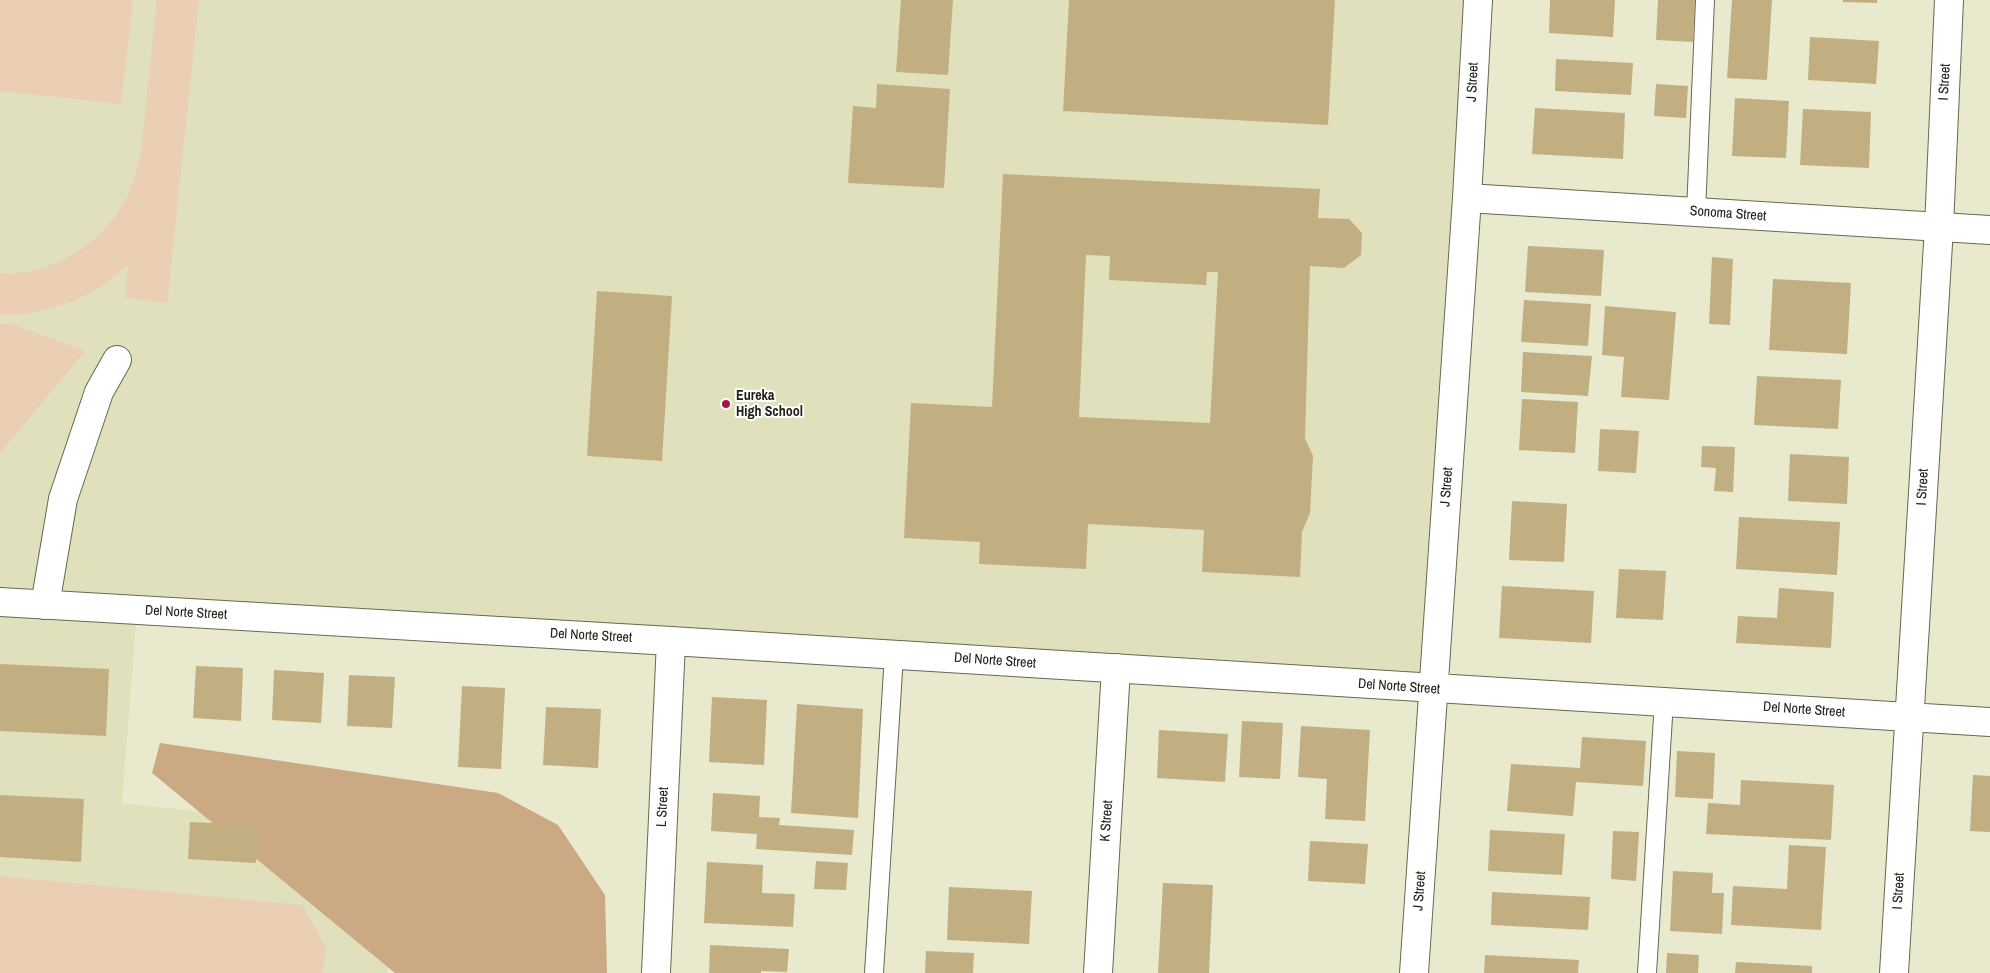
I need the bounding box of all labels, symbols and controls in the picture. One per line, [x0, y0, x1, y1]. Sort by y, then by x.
street label: J Street [1464, 62, 1482, 102]
street label: I Street [1936, 63, 1954, 101]
street label: Sonoma Street [1689, 203, 1767, 225]
place label: Eureka High School [736, 388, 803, 421]
marker: Eureka High School [720, 398, 732, 410]
street label: J Street [1437, 467, 1457, 507]
street label: I Street [1914, 468, 1932, 506]
street label: Del Norte Street [144, 602, 228, 624]
street label: Del Norte Street [549, 625, 633, 647]
street label: Del Norte Street [953, 650, 1037, 672]
street label: Del Norte Street [1357, 676, 1441, 698]
street label: Del Norte Street [1762, 699, 1846, 721]
street label: L Street [654, 786, 672, 828]
street label: K Street [1097, 800, 1117, 842]
street label: J Street [1410, 871, 1430, 911]
street label: I Street [1890, 872, 1908, 910]

